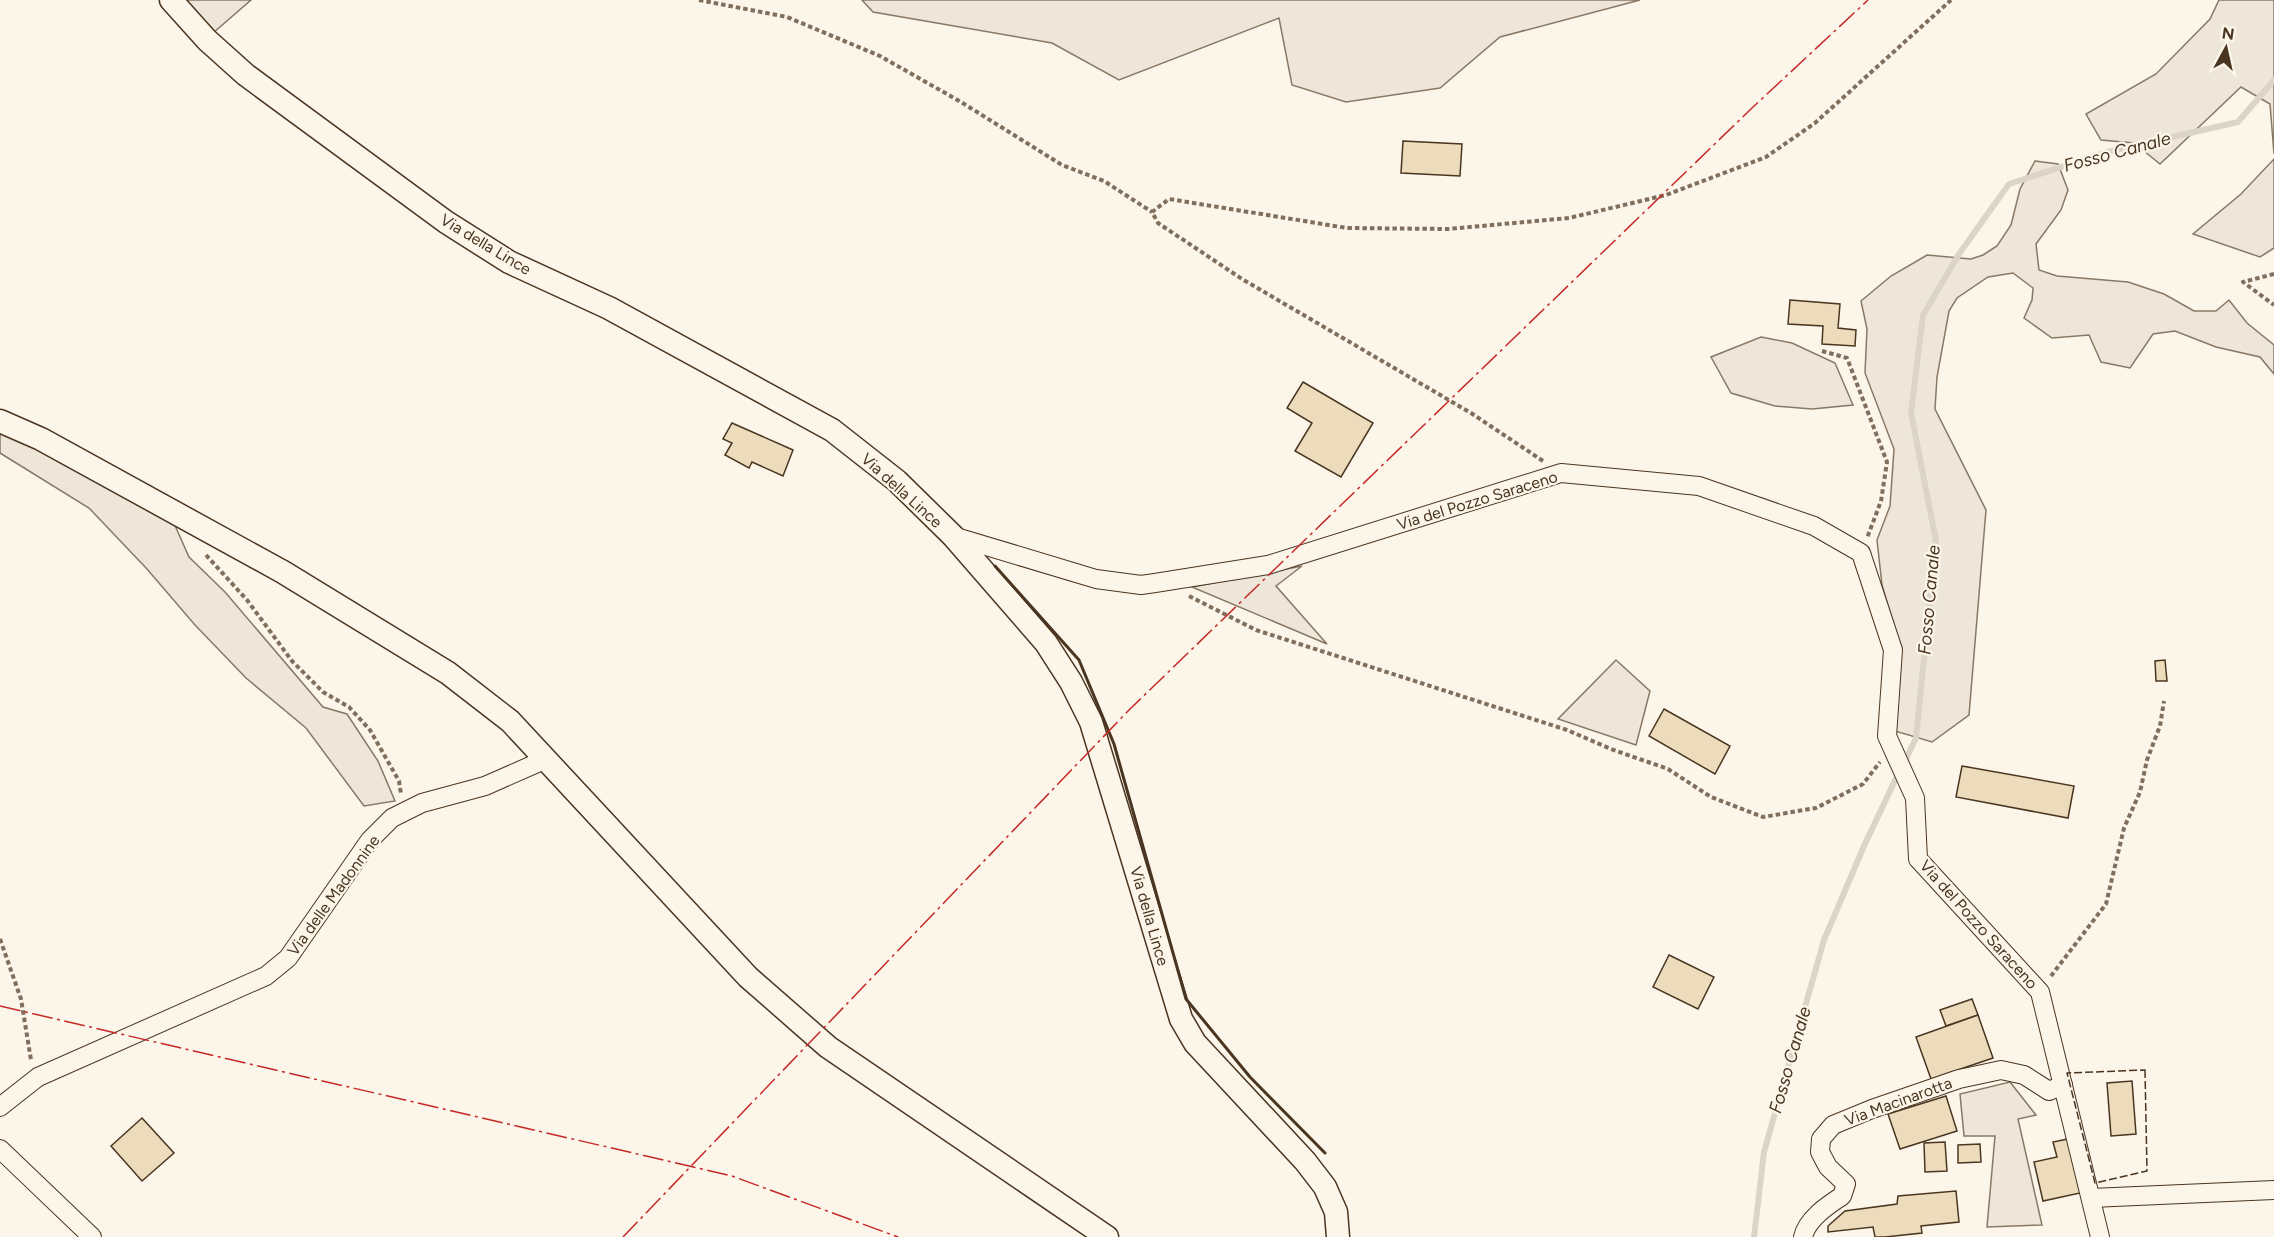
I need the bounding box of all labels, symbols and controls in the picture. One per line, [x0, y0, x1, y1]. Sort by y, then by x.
north arrow [2196, 18, 2256, 78]
text: N [2221, 23, 2235, 44]
water label: Fosso Canale [2061, 127, 2173, 177]
street label: Via della Lince [437, 210, 535, 279]
street label: Via della Lince [857, 449, 946, 532]
street label: Via del Pozzo Saraceno [1395, 467, 1560, 534]
water label: Fosso Canale [1913, 544, 1945, 656]
street label: Via delle Madonnine [283, 831, 384, 959]
street label: Via del Pozzo Saraceno [1916, 856, 2042, 993]
street label: Via della Lince [1126, 864, 1173, 968]
water label: Fosso Canale [1764, 1004, 1816, 1116]
street label: Via Macinarotta [1842, 1073, 1954, 1130]

